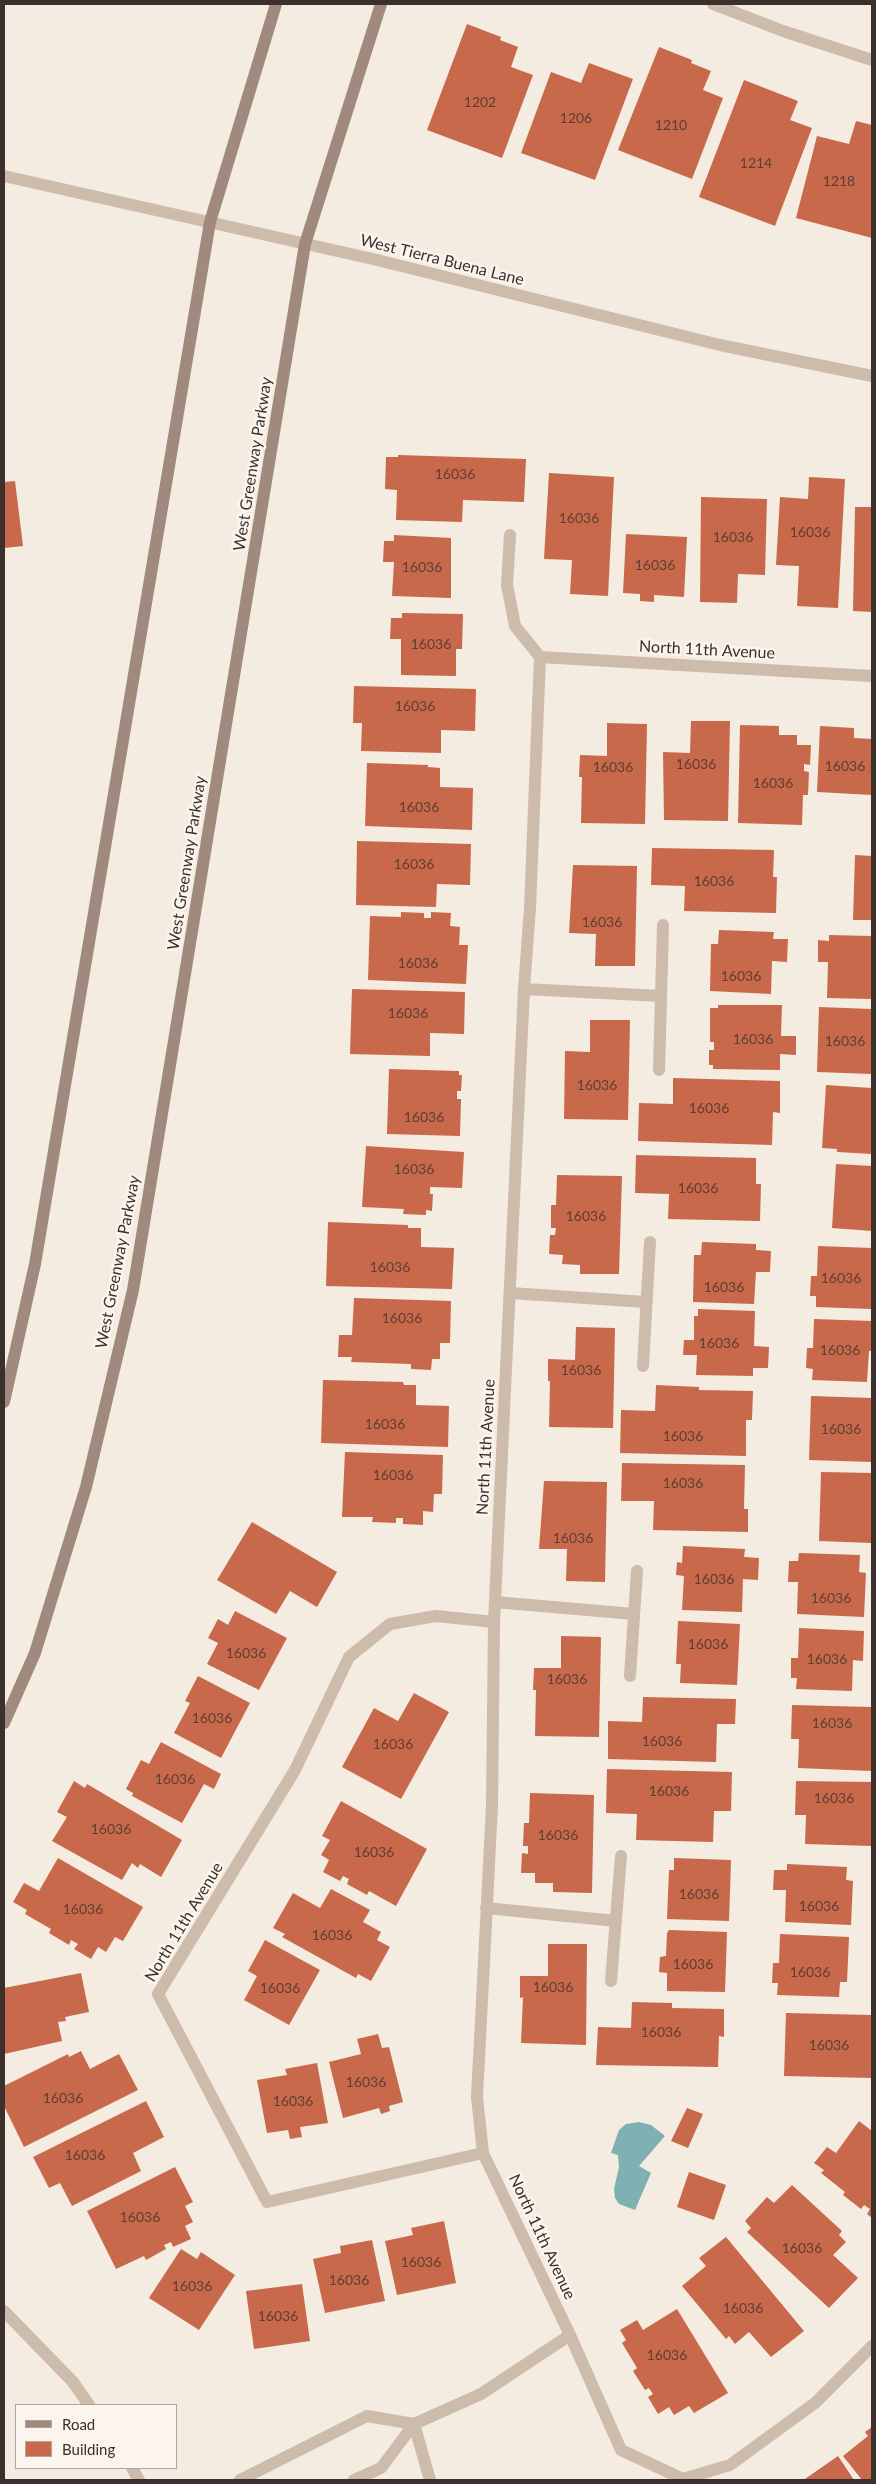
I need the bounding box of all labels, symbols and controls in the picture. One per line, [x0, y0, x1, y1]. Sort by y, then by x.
house number: 1202 [464, 94, 496, 110]
house number: 1206 [560, 110, 592, 126]
house number: 1210 [655, 117, 687, 133]
house number: 1214 [740, 155, 772, 171]
house number: 1218 [823, 173, 855, 189]
street label: West Tierra Buena Lane [358, 230, 526, 290]
street label: West Greenway Parkway [230, 376, 276, 552]
house number: 16036 [435, 466, 475, 482]
house number: 16036 [559, 510, 599, 526]
house number: 16036 [790, 524, 830, 540]
house number: 16036 [713, 529, 753, 545]
house number: 16036 [635, 557, 675, 573]
house number: 16036 [402, 559, 442, 575]
house number: 16036 [411, 636, 451, 652]
street label: North 11th Avenue [639, 637, 775, 663]
house number: 16036 [395, 698, 435, 714]
house number: 16036 [676, 756, 716, 772]
house number: 16036 [825, 758, 865, 774]
house number: 16036 [593, 759, 633, 775]
street label: West Greenway Parkway [164, 775, 210, 951]
house number: 16036 [753, 775, 793, 791]
house number: 16036 [399, 799, 439, 815]
house number: 16036 [394, 856, 434, 872]
house number: 16036 [694, 873, 734, 889]
house number: 16036 [582, 914, 622, 930]
house number: 16036 [398, 955, 438, 971]
house number: 16036 [721, 968, 761, 984]
house number: 16036 [388, 1005, 428, 1021]
house number: 16036 [733, 1031, 773, 1047]
house number: 16036 [825, 1033, 865, 1049]
house number: 16036 [577, 1077, 617, 1093]
house number: 16036 [689, 1100, 729, 1116]
house number: 16036 [404, 1109, 444, 1125]
house number: 16036 [394, 1161, 434, 1177]
street label: West Greenway Parkway [92, 1174, 144, 1350]
house number: 16036 [678, 1180, 718, 1196]
house number: 16036 [566, 1208, 606, 1224]
house number: 16036 [370, 1259, 410, 1275]
house number: 16036 [821, 1270, 861, 1286]
house number: 16036 [704, 1279, 744, 1295]
house number: 16036 [382, 1310, 422, 1326]
house number: 16036 [699, 1335, 739, 1351]
house number: 16036 [820, 1342, 860, 1358]
house number: 16036 [561, 1362, 601, 1378]
street label: North 11th Avenue [473, 1379, 499, 1515]
house number: 16036 [365, 1416, 405, 1432]
house number: 16036 [821, 1421, 861, 1437]
house number: 16036 [663, 1428, 703, 1444]
house number: 16036 [373, 1467, 413, 1483]
house number: 16036 [663, 1475, 703, 1491]
house number: 16036 [553, 1530, 593, 1546]
house number: 16036 [694, 1571, 734, 1587]
house number: 16036 [811, 1590, 851, 1606]
house number: 16036 [688, 1636, 728, 1652]
house number: 16036 [226, 1645, 266, 1661]
house number: 16036 [807, 1651, 847, 1667]
house number: 16036 [547, 1671, 587, 1687]
house number: 16036 [192, 1710, 232, 1726]
house number: 16036 [812, 1715, 852, 1731]
house number: 16036 [642, 1733, 682, 1749]
house number: 16036 [373, 1736, 413, 1752]
house number: 16036 [155, 1771, 195, 1787]
house number: 16036 [649, 1783, 689, 1799]
house number: 16036 [814, 1790, 854, 1806]
house number: 16036 [91, 1821, 131, 1837]
house number: 16036 [538, 1827, 578, 1843]
house number: 16036 [354, 1844, 394, 1860]
street label: North 11th Avenue [141, 1859, 227, 1985]
house number: 16036 [679, 1886, 719, 1902]
house number: 16036 [799, 1898, 839, 1914]
house number: 16036 [63, 1901, 103, 1917]
house number: 16036 [312, 1927, 352, 1943]
house number: 16036 [673, 1956, 713, 1972]
house number: 16036 [790, 1964, 830, 1980]
house number: 16036 [533, 1979, 573, 1995]
house number: 16036 [260, 1980, 300, 1996]
house number: 16036 [641, 2024, 681, 2040]
house number: 16036 [809, 2037, 849, 2053]
house number: 16036 [346, 2074, 386, 2090]
house number: 16036 [43, 2090, 83, 2106]
house number: 16036 [273, 2093, 313, 2109]
house number: 16036 [65, 2147, 105, 2163]
street label: North 11th Avenue [505, 2171, 579, 2303]
house number: 16036 [120, 2209, 160, 2225]
house number: 16036 [782, 2240, 822, 2256]
house number: 16036 [401, 2254, 441, 2270]
house number: 16036 [329, 2272, 369, 2288]
house number: 16036 [172, 2278, 212, 2294]
house number: 16036 [723, 2300, 763, 2316]
house number: 16036 [258, 2308, 298, 2324]
house number: 16036 [647, 2347, 687, 2363]
legend [15, 2404, 178, 2469]
text: Road [62, 2415, 95, 2433]
text: Building [62, 2440, 115, 2458]

